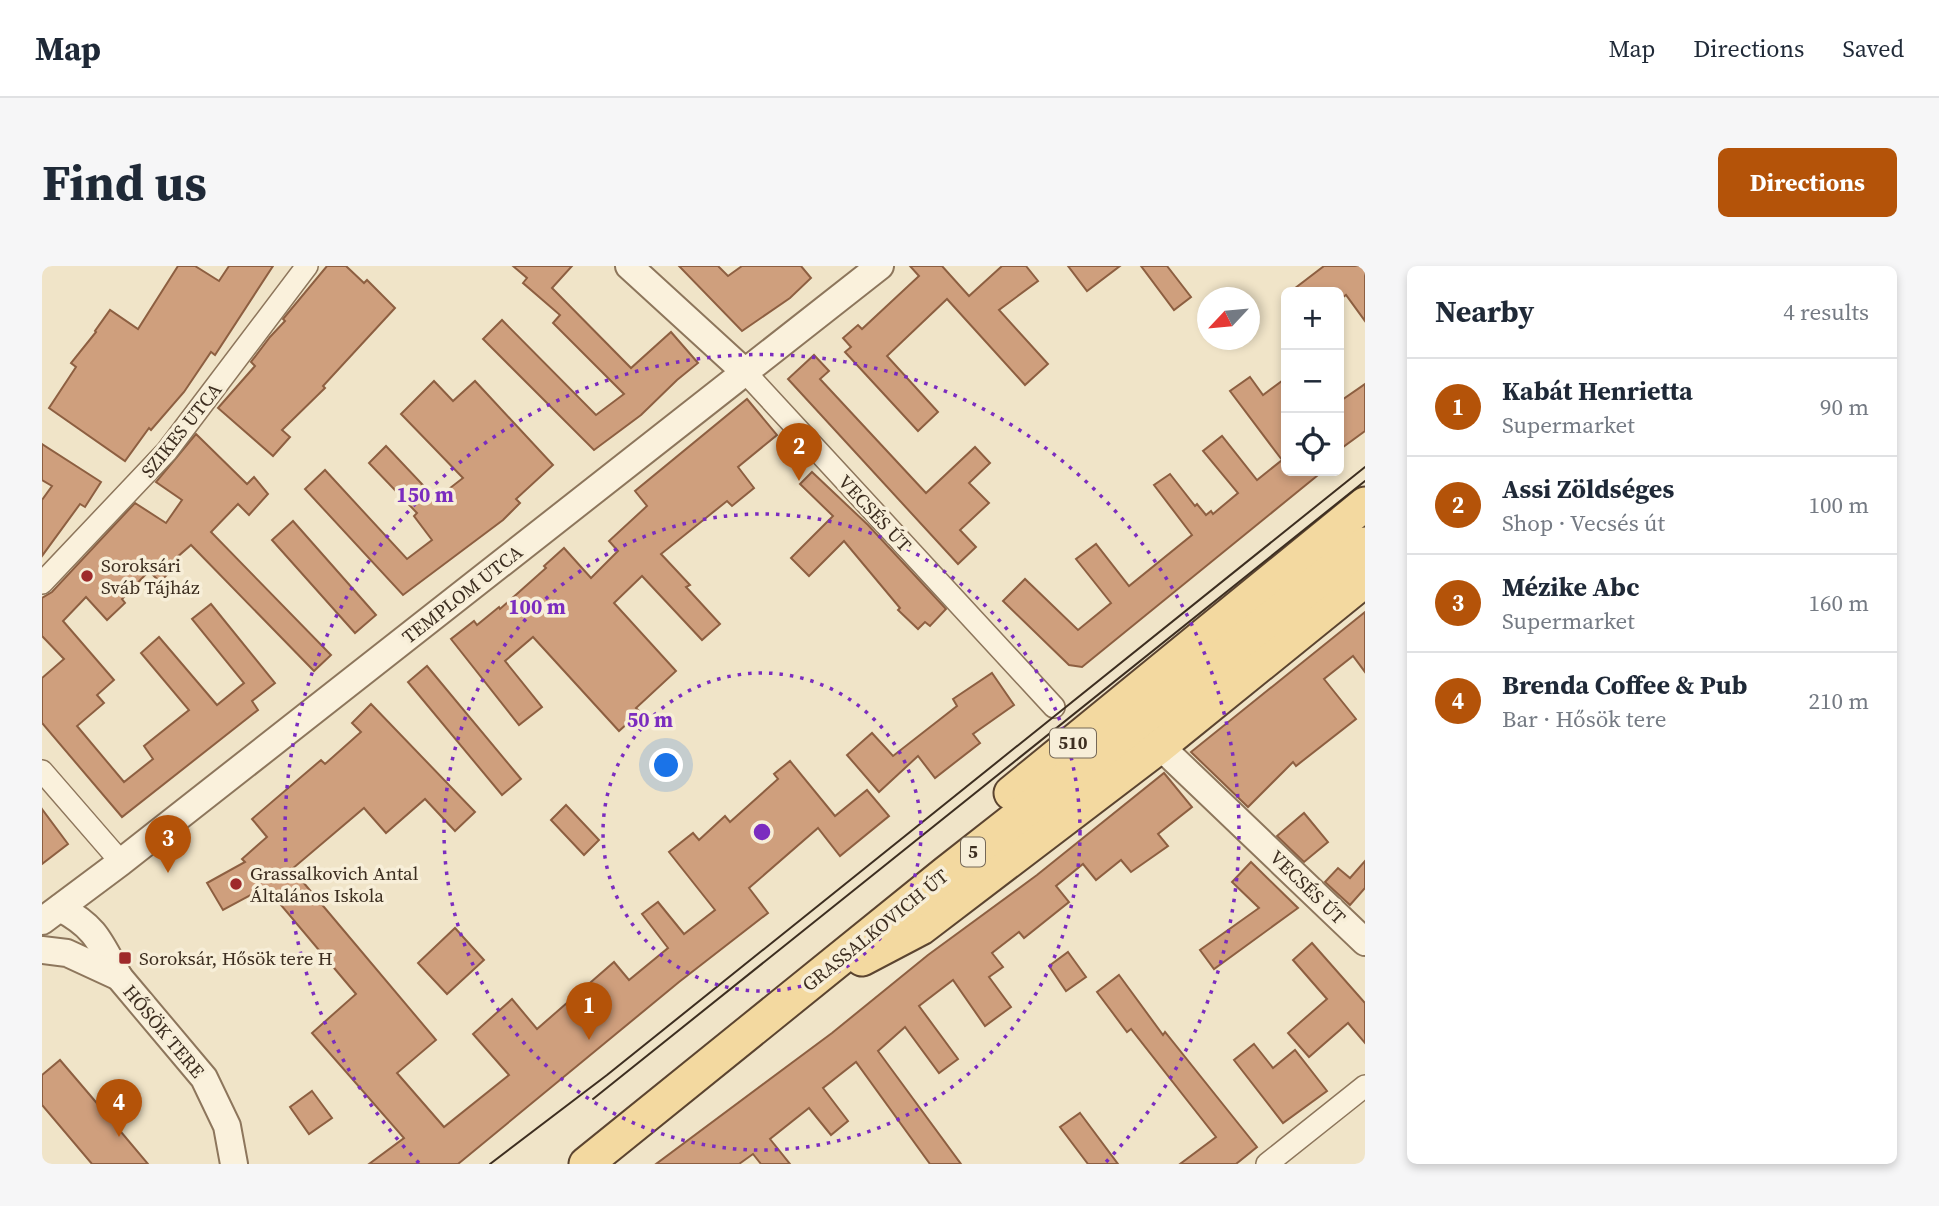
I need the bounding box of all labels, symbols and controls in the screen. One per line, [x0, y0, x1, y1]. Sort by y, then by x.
text: Map [35, 26, 101, 71]
text: Map [1608, 32, 1655, 65]
text: Directions [1693, 32, 1804, 65]
text: Saved [1842, 32, 1904, 65]
button: Directions [1718, 148, 1897, 217]
text: Find us [42, 149, 207, 216]
north arrow [1197, 287, 1260, 350]
map controls [1281, 287, 1344, 476]
button: + [1281, 287, 1344, 350]
text: Nearby [1435, 291, 1534, 332]
text: 4 results [1783, 296, 1869, 328]
button: − [1281, 350, 1344, 413]
text: Kabát Henrietta [1502, 373, 1693, 409]
street label: SZIKES UTCA [135, 377, 228, 483]
text: 1 [1452, 391, 1464, 423]
text: 90 m [1820, 391, 1869, 423]
text: Supermarket [1502, 409, 1635, 441]
button: locate [1281, 413, 1344, 476]
pin: 2 [776, 423, 822, 481]
street label: VECSÉS ÚT [833, 469, 918, 558]
text: Assi Zöldséges [1502, 471, 1674, 507]
text: 150 m [396, 480, 454, 509]
text: 2 [1452, 489, 1464, 521]
text: 100 m [1808, 489, 1869, 521]
text: Shop · Vecsés út [1502, 507, 1665, 539]
street label: TEMPLOM UTCA [396, 539, 528, 649]
place label: Soroksári Sváb Tájház [101, 552, 200, 600]
marker: Soroksári Sváb Tájház [79, 568, 95, 584]
text: Mézike Abc [1502, 569, 1640, 605]
text: 3 [1452, 587, 1464, 619]
text: 160 m [1808, 587, 1869, 619]
text: 100 m [508, 592, 566, 621]
text: Supermarket [1502, 605, 1635, 637]
text: Brenda Coffee & Pub [1502, 667, 1747, 703]
text: 4 [1452, 685, 1464, 717]
text: 210 m [1808, 685, 1869, 717]
text: Bar · Hősök tere [1502, 703, 1666, 735]
text: 50 m [627, 705, 673, 734]
road number: 510 [1050, 728, 1096, 757]
your location [649, 748, 683, 782]
pin: 3 [145, 815, 191, 873]
centre of rings [750, 820, 774, 844]
road number: 5 [961, 838, 985, 866]
street label: VECSÉS ÚT [1264, 844, 1352, 930]
place label: Grassalkovich Antal Általános Iskola [250, 860, 419, 908]
street label: GRASSALKOVICH ÚT [797, 863, 954, 997]
marker: Grassalkovich Antal Általános Iskola [228, 876, 244, 892]
place label: Soroksár, Hősök tere H [139, 945, 333, 971]
marker: Soroksár, Hősök tere H [117, 950, 133, 966]
street label: HŐSÖK TERE [117, 979, 211, 1083]
pin: 1 [566, 982, 612, 1040]
pin: 4 [96, 1079, 142, 1137]

